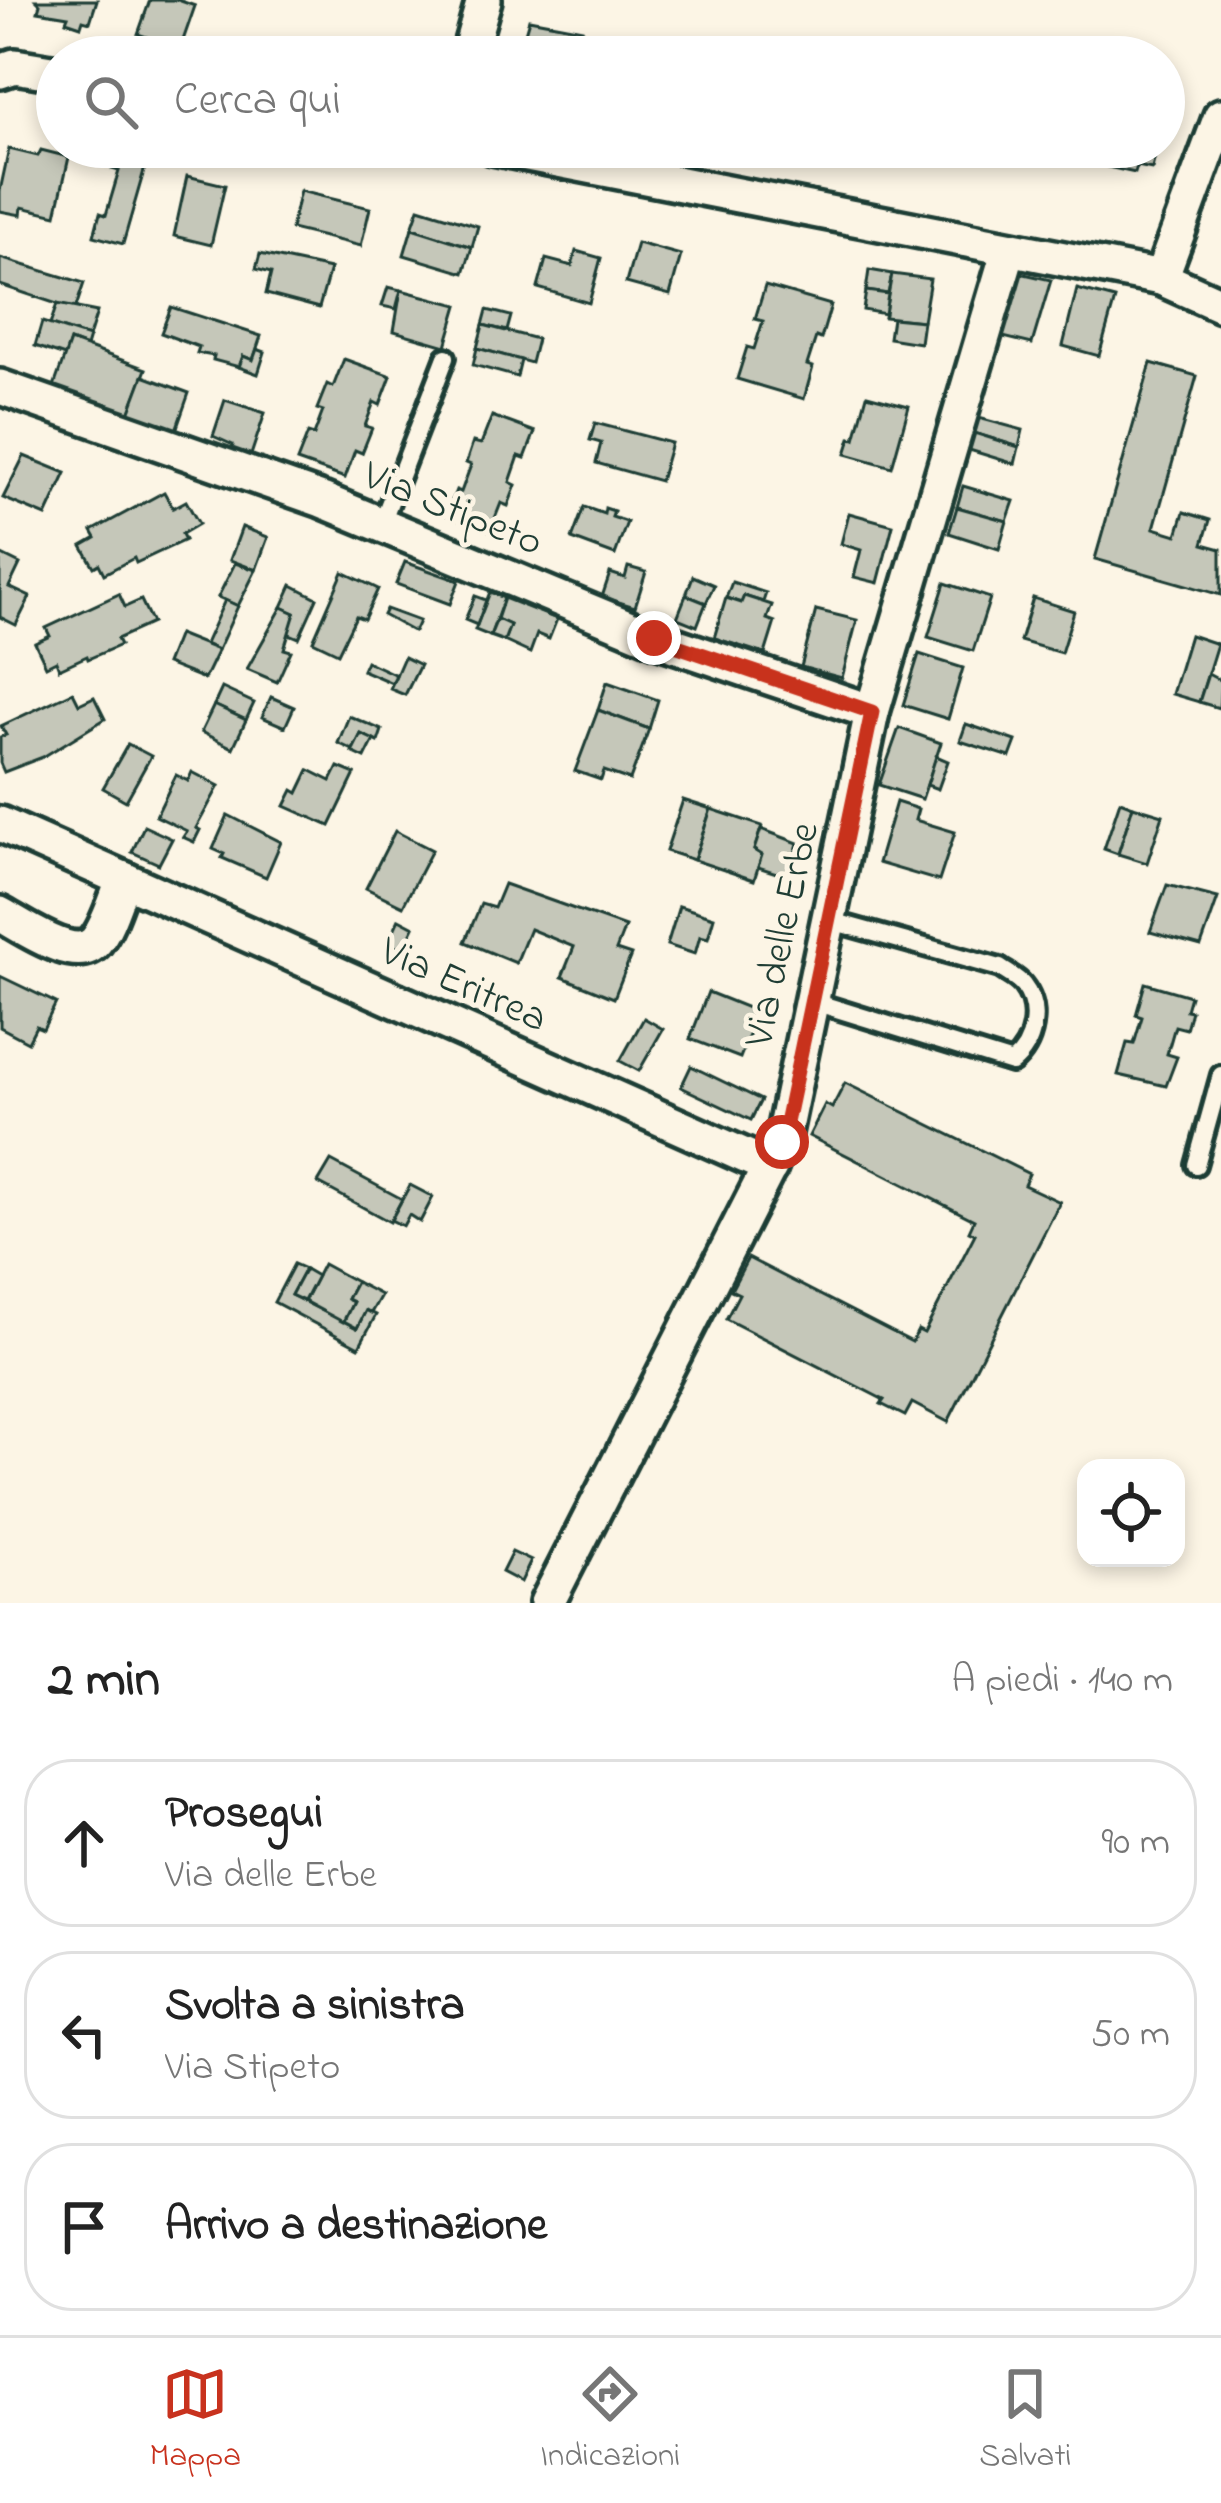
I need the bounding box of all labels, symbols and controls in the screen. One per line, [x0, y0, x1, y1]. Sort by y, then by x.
search box [36, 36, 1185, 168]
icon: search [78, 69, 144, 135]
text: Cerca qui [174, 69, 341, 135]
street label: Via Stipeto [352, 446, 551, 574]
route end [627, 611, 681, 665]
street label: Via delle Erbe [730, 817, 837, 1054]
street label: Via Eritrea [369, 922, 557, 1050]
route start [755, 1115, 809, 1169]
map controls [1077, 1459, 1185, 1567]
button: locate [1077, 1459, 1185, 1567]
text: 2 min [48, 1644, 160, 1719]
text: A piedi · 140 m [951, 1653, 1173, 1710]
text: Prosegui [165, 1782, 323, 1848]
icon: ahead [51, 1810, 117, 1876]
text: 90 m [1101, 1815, 1170, 1872]
text: Via delle Erbe [165, 1848, 377, 1905]
text: Svolta a sinistra [165, 1974, 465, 2040]
icon: left [51, 2002, 117, 2068]
text: 50 m [1091, 2007, 1170, 2064]
text: Via Stipeto [165, 2040, 340, 2097]
icon: arrive [51, 2194, 117, 2260]
text: Arrivo a destinazione [165, 2194, 547, 2260]
tab: Mappa [150, 2361, 241, 2481]
tab: Indicazioni [540, 2361, 680, 2481]
tab: Salvati [979, 2361, 1071, 2481]

